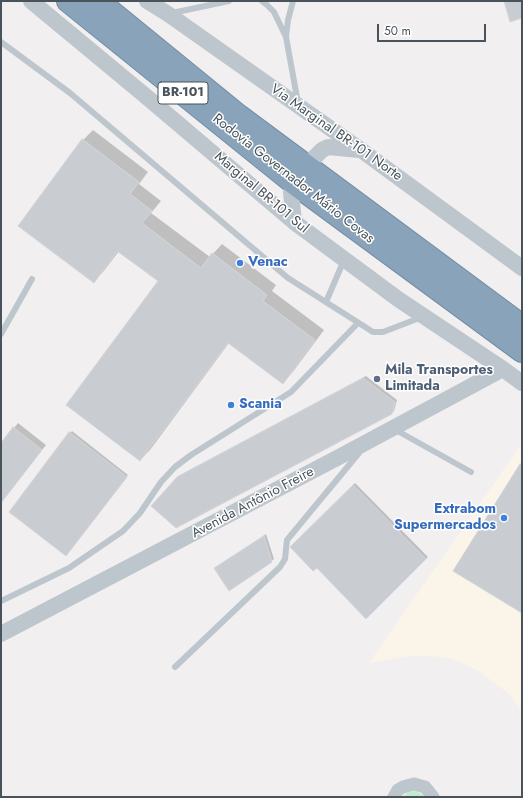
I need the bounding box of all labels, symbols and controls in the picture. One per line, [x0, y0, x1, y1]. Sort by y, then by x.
scale bar [379, 16, 488, 42]
text: 50 m [384, 22, 411, 40]
street label: Via Marginal BR-101 Norte [267, 81, 405, 185]
road number: BR-101 [158, 82, 208, 104]
street label: Rodovia Governador Mário Covas [209, 111, 377, 247]
street label: Marginal BR-101 Sul [210, 149, 312, 237]
place label: Venac [248, 255, 288, 271]
marker: Venac [235, 258, 245, 268]
place label: Mila Transportes Limitada [385, 363, 493, 396]
marker: Mila Transportes Limitada [372, 374, 382, 384]
place label: Scania [239, 397, 282, 413]
marker: Scania [226, 400, 236, 410]
street label: Avenida Antônio Freire [189, 464, 317, 542]
place label: Extrabom Supermercados [394, 502, 496, 534]
marker: Extrabom Supermercados [499, 513, 509, 523]

